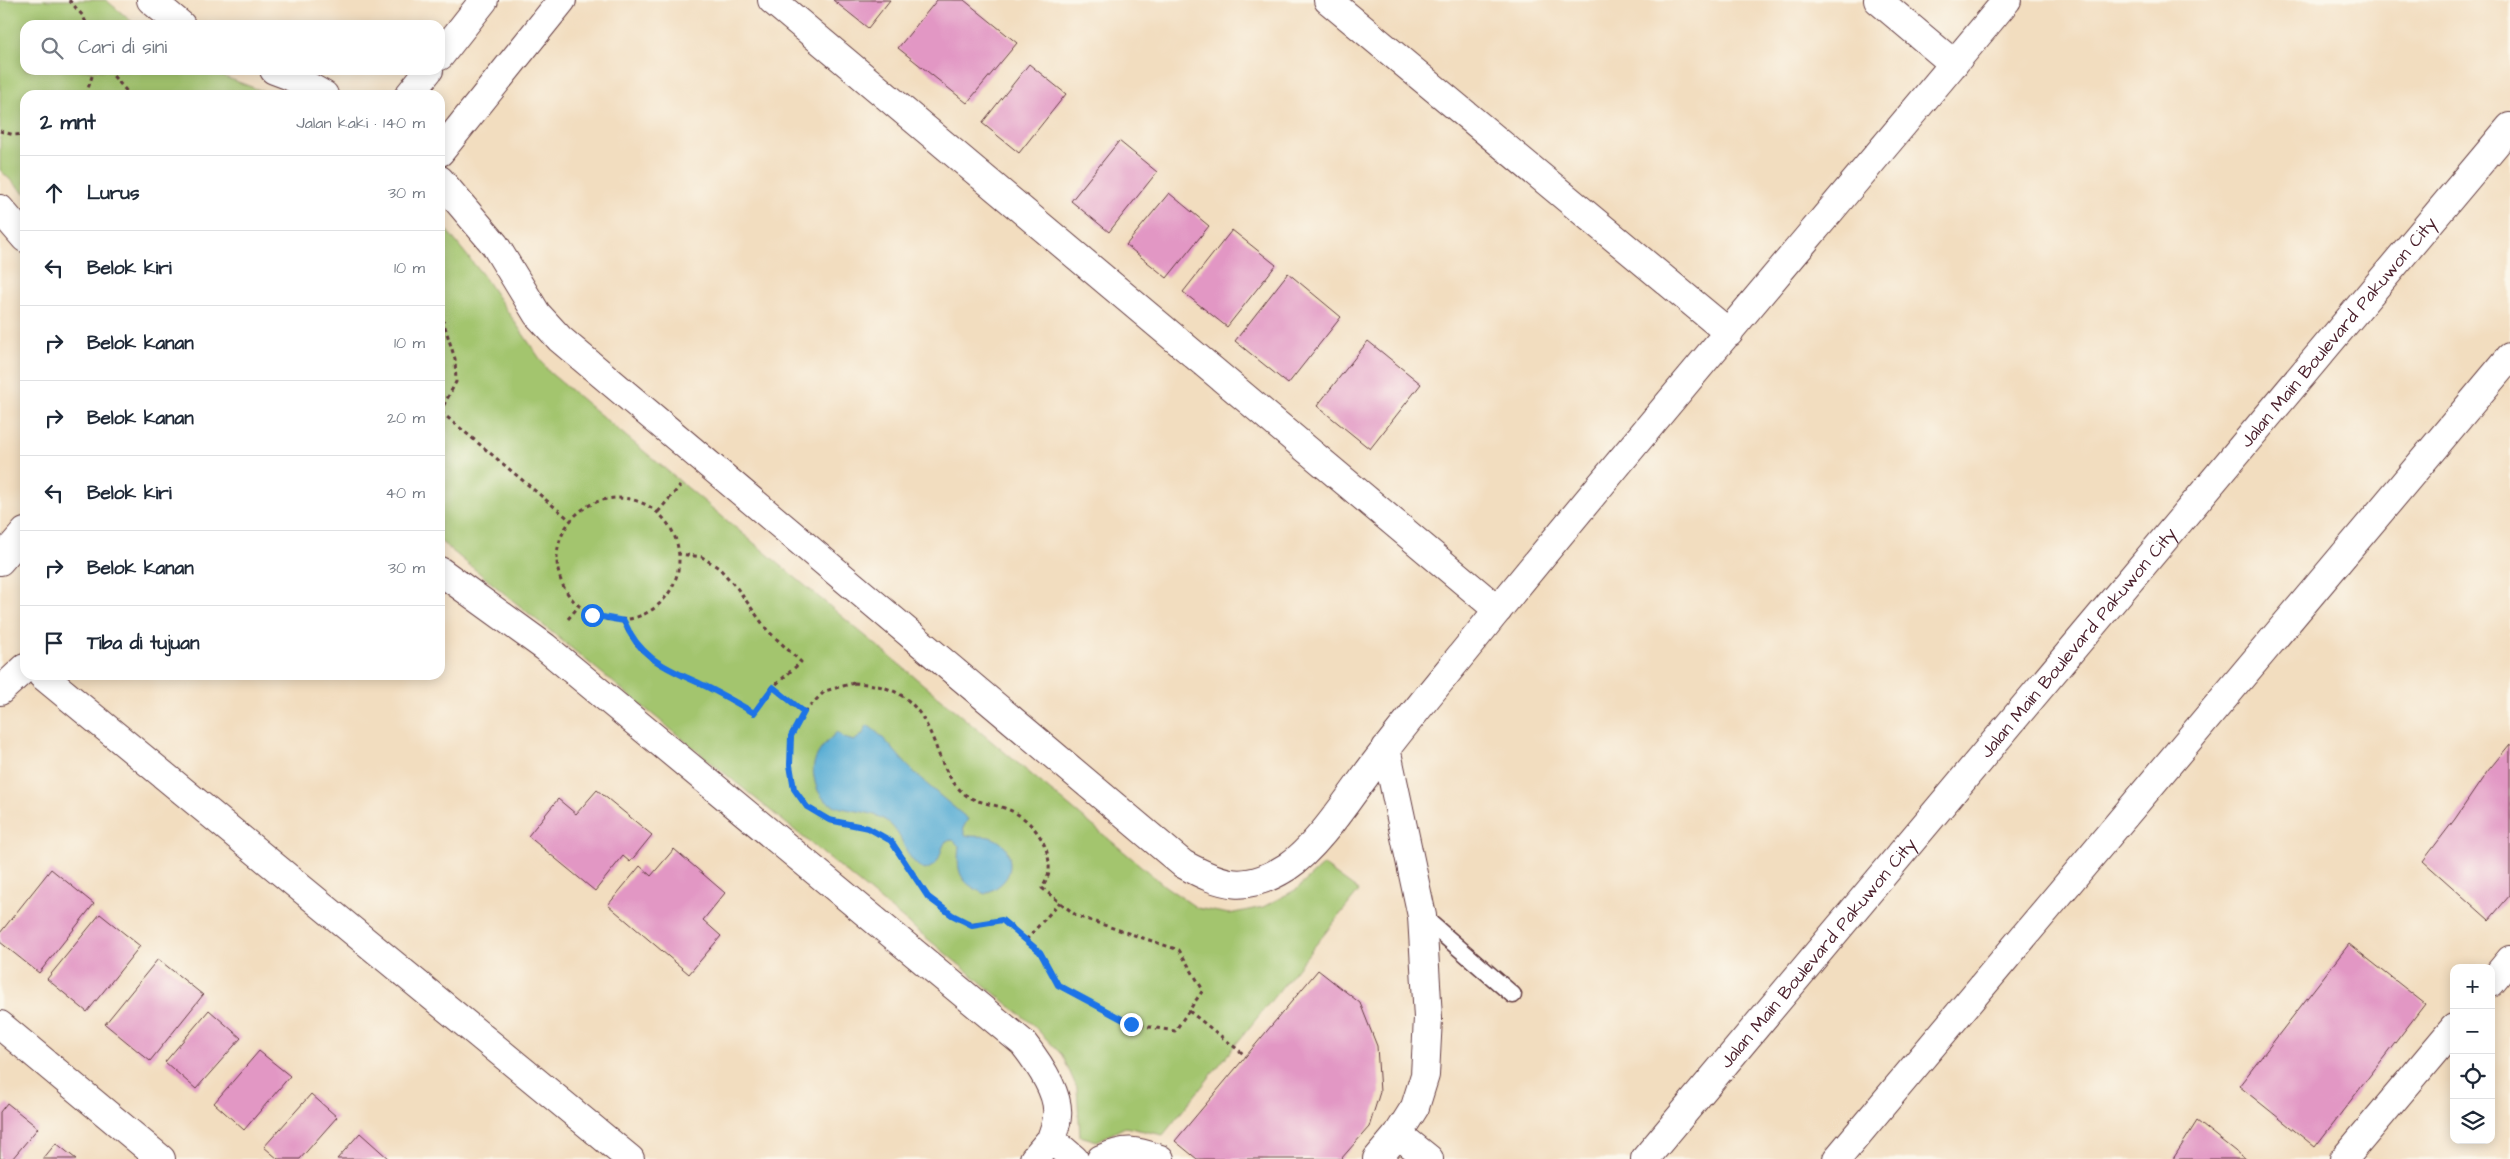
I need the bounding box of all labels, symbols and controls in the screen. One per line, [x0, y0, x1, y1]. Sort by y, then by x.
search box [20, 20, 445, 75]
icon: search [38, 34, 66, 62]
text: Cari di sini [78, 34, 167, 61]
text: 2 mnt [40, 108, 96, 137]
text: Jalan kaki · 140 m [296, 112, 425, 134]
icon: ahead [40, 179, 68, 207]
text: Lurus [87, 180, 139, 207]
text: 30 m [388, 182, 425, 204]
street label: Jalan Main Boulevard Pakuwon City [2235, 212, 2443, 453]
icon: left [40, 254, 68, 282]
text: Belok kiri [87, 255, 172, 282]
text: 10 m [394, 257, 425, 279]
icon: right [40, 329, 68, 357]
text: Belok kanan [87, 330, 194, 357]
text: 10 m [394, 332, 425, 354]
icon: right [40, 404, 68, 432]
text: Belok kanan [87, 405, 194, 432]
text: 20 m [387, 407, 425, 429]
icon: left [40, 479, 68, 507]
text: Belok kiri [87, 480, 172, 507]
text: 40 m [385, 482, 425, 504]
street label: Jalan Main Boulevard Pakuwon City [1974, 522, 2183, 763]
icon: right [40, 554, 68, 582]
text: Belok kanan [87, 555, 194, 582]
text: 30 m [388, 557, 425, 579]
route start [581, 604, 604, 627]
icon: arrive [40, 629, 68, 657]
text: Tiba di tujuan [87, 630, 199, 657]
street label: Jalan Main Boulevard Pakuwon City [1714, 832, 1923, 1074]
map controls [2450, 964, 2495, 1144]
button: + [2450, 964, 2495, 1009]
button: − [2450, 1009, 2495, 1054]
route end [1120, 1013, 1143, 1036]
button: locate [2450, 1054, 2495, 1099]
button: layers [2450, 1099, 2495, 1144]

